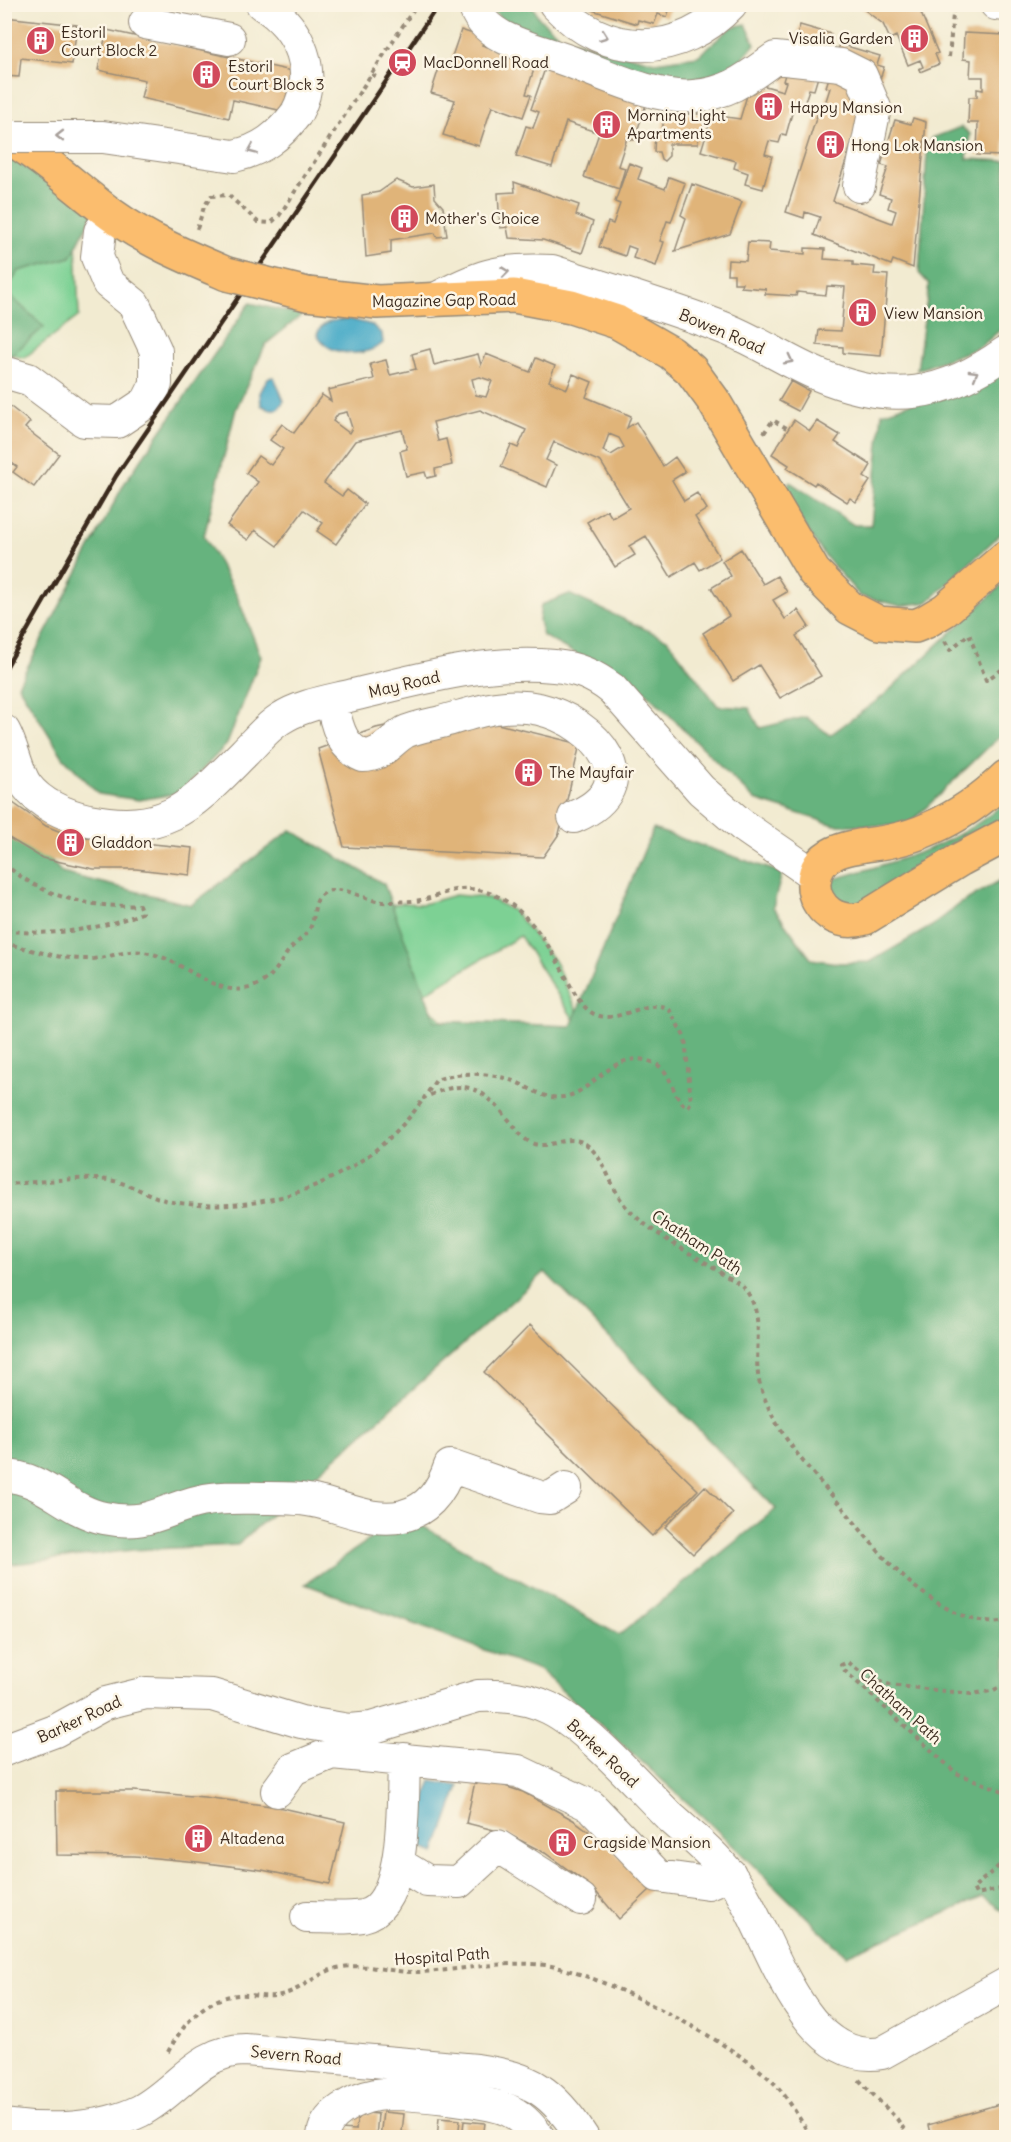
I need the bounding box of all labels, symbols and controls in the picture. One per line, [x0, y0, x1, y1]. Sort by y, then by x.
place label: Estoril Court Block 2 [61, 22, 158, 60]
building icon: Visalia Garden [898, 22, 930, 54]
building icon: Estoril Court Block 2 [24, 25, 56, 57]
place label: Visalia Garden [789, 28, 893, 48]
one-way arrow [598, 29, 608, 42]
station icon: MacDonnell Road [386, 46, 418, 78]
place label: MacDonnell Road [423, 52, 549, 72]
place label: Estoril Court Block 3 [228, 56, 325, 94]
building icon: Estoril Court Block 3 [191, 59, 223, 91]
building icon: Happy Mansion [753, 91, 785, 123]
place label: Happy Mansion [790, 97, 902, 117]
place label: Morning Light Apartments [627, 105, 727, 143]
building icon: Morning Light Apartments [590, 108, 622, 140]
building icon: Hong Lok Mansion [814, 129, 846, 161]
one-way arrow [55, 130, 64, 142]
place label: Hong Lok Mansion [851, 135, 983, 155]
one-way arrow [247, 143, 258, 155]
building icon: Mother's Choice [388, 202, 420, 234]
place label: Mother's Choice [425, 208, 539, 228]
one-way arrow [501, 266, 510, 279]
street label: Magazine Gap Road [372, 289, 516, 311]
building icon: View Mansion [847, 297, 879, 329]
place label: View Mansion [884, 303, 983, 323]
street label: Bowen Road [676, 304, 768, 358]
one-way arrow [782, 353, 793, 364]
one-way arrow [968, 370, 978, 381]
street label: May Road [367, 666, 441, 702]
building icon: The Mayfair [512, 756, 544, 788]
place label: The Mayfair [549, 762, 635, 782]
building icon: Gladdon [54, 826, 86, 858]
place label: Gladdon [91, 832, 152, 852]
street label: Chatham Path [648, 1205, 746, 1279]
street label: Chatham Path [856, 1664, 946, 1748]
street label: Barker Road [34, 1691, 124, 1747]
street label: Barker Road [563, 1715, 643, 1791]
building icon: Altadena [183, 1822, 215, 1854]
building icon: Cragside Mansion [546, 1826, 578, 1858]
place label: Altadena [220, 1828, 285, 1848]
place label: Cragside Mansion [583, 1832, 711, 1852]
street label: Hospital Path [394, 1943, 490, 1969]
street label: Severn Road [250, 2041, 342, 2069]

